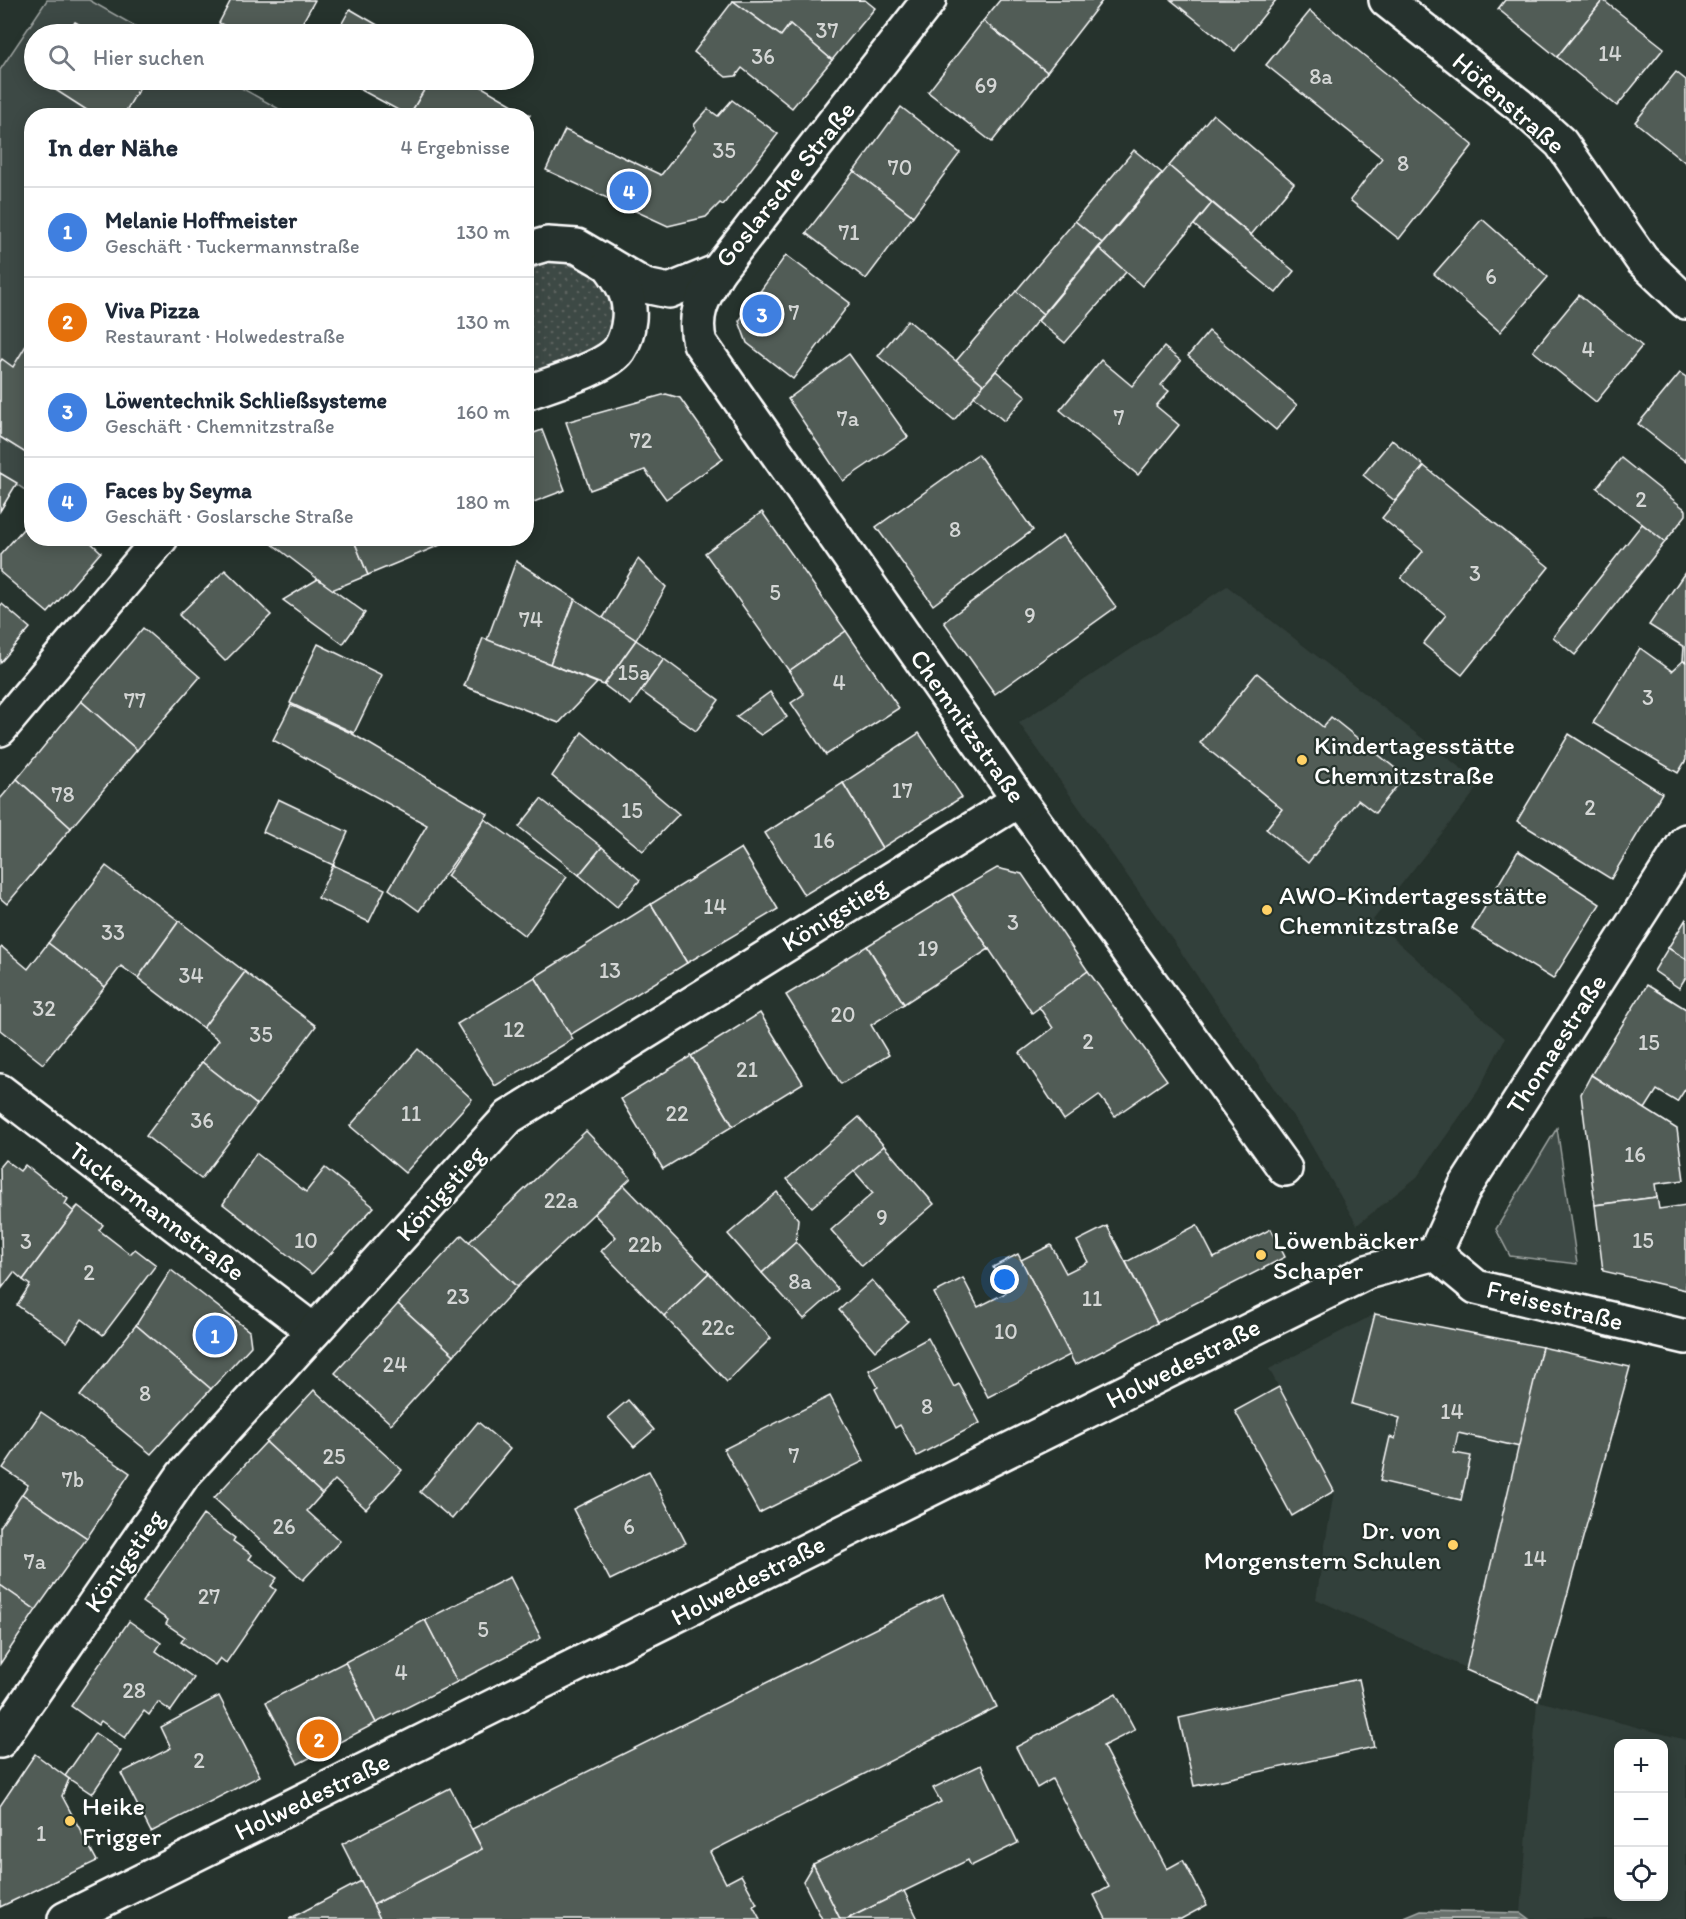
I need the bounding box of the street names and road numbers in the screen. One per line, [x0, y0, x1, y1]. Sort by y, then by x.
street label: Höfenstraße [1446, 45, 1572, 161]
street label: Goslarsche Straße [708, 94, 862, 274]
street label: Chemnitzstraße [903, 643, 1033, 809]
street label: Königstieg [775, 869, 893, 959]
street label: Thomaestraße [1499, 968, 1613, 1120]
street label: Tuckermannstraße [62, 1134, 252, 1288]
street label: Königstieg [389, 1138, 492, 1248]
street label: Freisestraße [1483, 1273, 1627, 1337]
street label: Holwedestraße [1101, 1310, 1265, 1416]
street label: Königstieg [77, 1503, 171, 1619]
street label: Holwedestraße [666, 1527, 830, 1633]
street label: Holwedestraße [229, 1745, 395, 1847]

